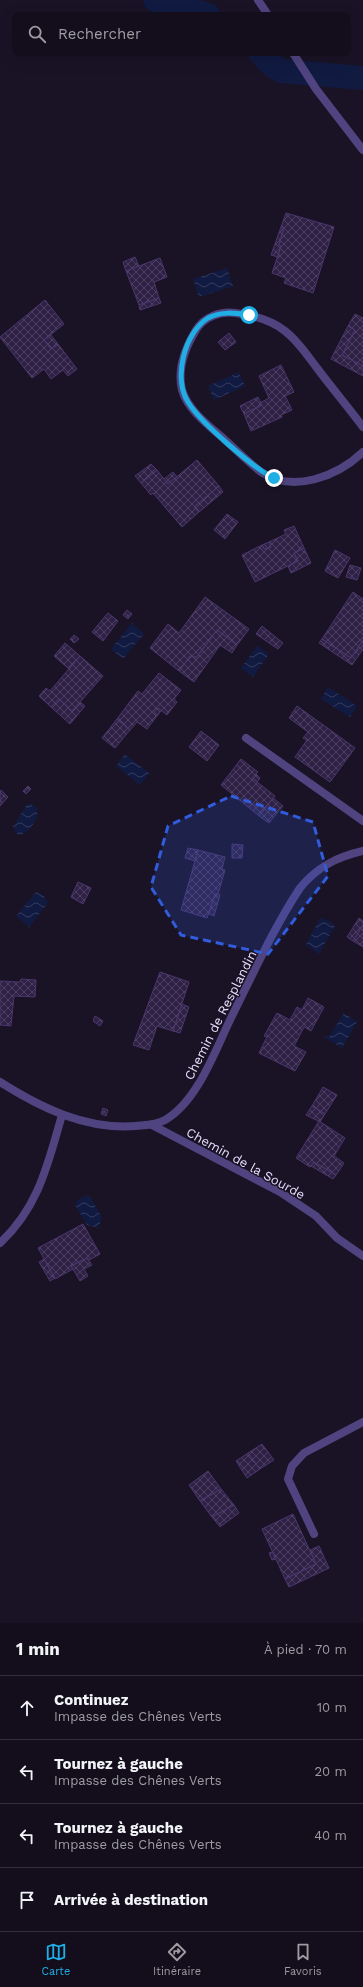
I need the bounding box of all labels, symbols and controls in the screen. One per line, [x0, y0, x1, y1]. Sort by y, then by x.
search box [12, 12, 351, 56]
icon: search [26, 23, 48, 45]
text: Rechercher [58, 25, 141, 43]
route start [240, 306, 258, 324]
route end [265, 469, 283, 487]
street label: Chemin de Resplandin [181, 948, 260, 1082]
street label: Chemin de la Sourde [184, 1125, 308, 1202]
text: 1 min [16, 1639, 60, 1659]
text: À pied · 70 m [264, 1642, 347, 1657]
text: Continuez [54, 1691, 128, 1709]
icon: ahead [16, 1697, 38, 1719]
text: 10 m [317, 1700, 347, 1715]
text: Impasse des Chênes Verts [54, 1709, 222, 1724]
text: Tournez à gauche [54, 1755, 183, 1773]
icon: left [16, 1761, 38, 1783]
text: 20 m [315, 1764, 347, 1779]
text: Impasse des Chênes Verts [54, 1773, 222, 1788]
text: Tournez à gauche [54, 1819, 183, 1837]
icon: left [16, 1825, 38, 1847]
text: 40 m [314, 1828, 347, 1843]
text: Impasse des Chênes Verts [54, 1837, 222, 1852]
icon: arrive [16, 1889, 38, 1911]
text: Arrivée à destination [54, 1891, 208, 1909]
tab: Carte [41, 1941, 70, 1978]
tab: Itinéraire [153, 1941, 201, 1978]
tab: Favoris [284, 1941, 322, 1978]

